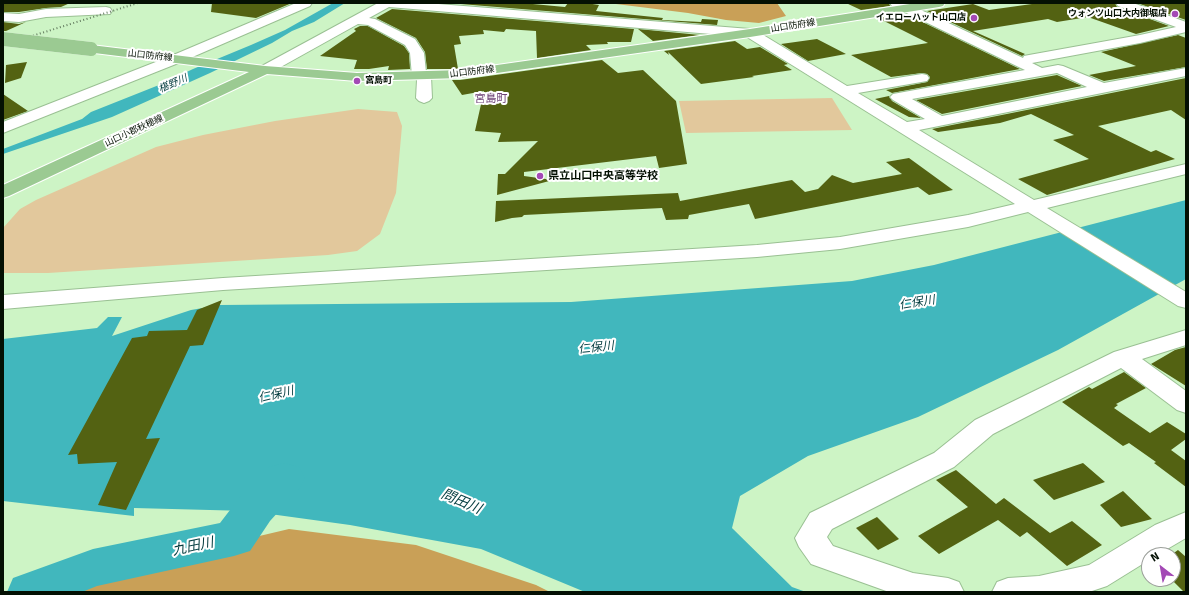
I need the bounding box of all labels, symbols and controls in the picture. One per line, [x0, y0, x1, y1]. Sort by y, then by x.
place label: ウォンツ山口大内御堀店 [1068, 9, 1167, 19]
marker: ウォンツ山口大内御堀店 [1170, 9, 1180, 19]
place label: イエローハット山口店 [876, 13, 966, 23]
marker: イエローハット山口店 [969, 13, 979, 23]
street label: 山口防府線 [770, 17, 816, 35]
street label: 山口防府線 [127, 48, 173, 64]
street label: 山口防府線 [449, 64, 495, 80]
water label: 椹野川 [157, 72, 189, 96]
marker: 宮島町 [352, 76, 362, 86]
place label: 宮島町 [365, 76, 392, 86]
district label: 宮島町 [475, 92, 507, 106]
street label: 山口小郡秋穂線 [103, 113, 165, 149]
place label: 県立山口中央高等学校 [548, 169, 658, 183]
marker: 県立山口中央高等学校 [535, 171, 545, 181]
water label: 仁保川 [898, 293, 936, 313]
water label: 仁保川 [577, 339, 615, 357]
water label: 仁保川 [257, 384, 295, 406]
water label: 問田川 [438, 486, 484, 518]
water label: 九田川 [171, 534, 215, 560]
north arrow [1141, 547, 1181, 587]
text: N [1148, 550, 1162, 565]

